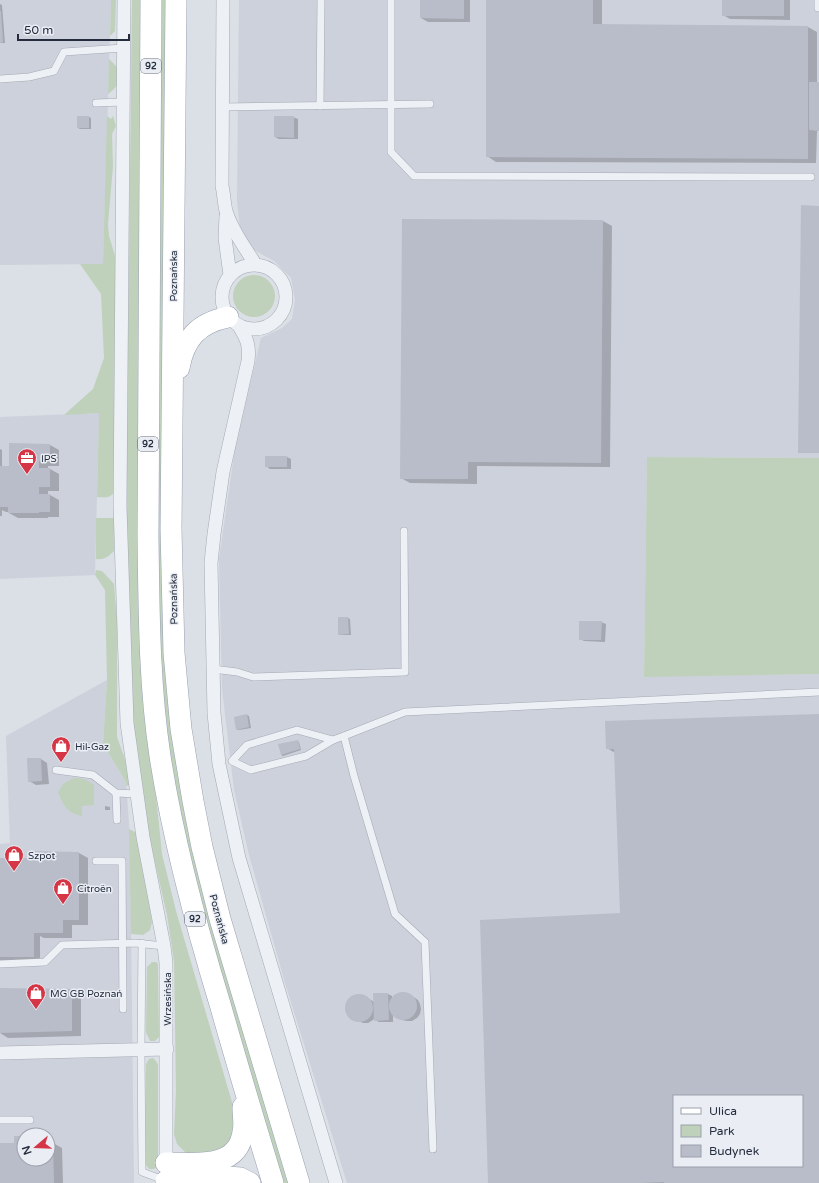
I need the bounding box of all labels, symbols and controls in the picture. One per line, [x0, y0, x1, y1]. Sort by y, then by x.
scale bar [18, 16, 129, 42]
text: 50 m [24, 23, 53, 37]
road number: 92 [141, 59, 161, 73]
street label: Poznańska [168, 250, 180, 302]
road number: 92 [138, 437, 158, 451]
office icon: IPS [16, 447, 38, 475]
place label: IPS [41, 453, 57, 465]
street label: Poznańska [168, 573, 180, 625]
shop icon: Hil-Gaz [50, 735, 72, 763]
place label: Hil-Gaz [75, 741, 109, 753]
shop icon: Szpot [3, 844, 25, 872]
place label: Szpot [28, 850, 55, 862]
shop icon: Citroën [52, 877, 74, 905]
place label: Citroën [77, 883, 112, 895]
street label: Poznańska [207, 893, 231, 946]
road number: 92 [185, 912, 205, 926]
street label: Wrzesińska [162, 972, 174, 1026]
shop icon: MG GB Poznań [25, 982, 47, 1010]
place label: MG GB Poznań [50, 988, 122, 1000]
legend [673, 1095, 803, 1167]
text: Ulica [709, 1104, 737, 1118]
text: Park [709, 1124, 735, 1138]
north arrow [16, 1127, 56, 1167]
text: N [19, 1144, 35, 1156]
text: Budynek [709, 1144, 760, 1158]

